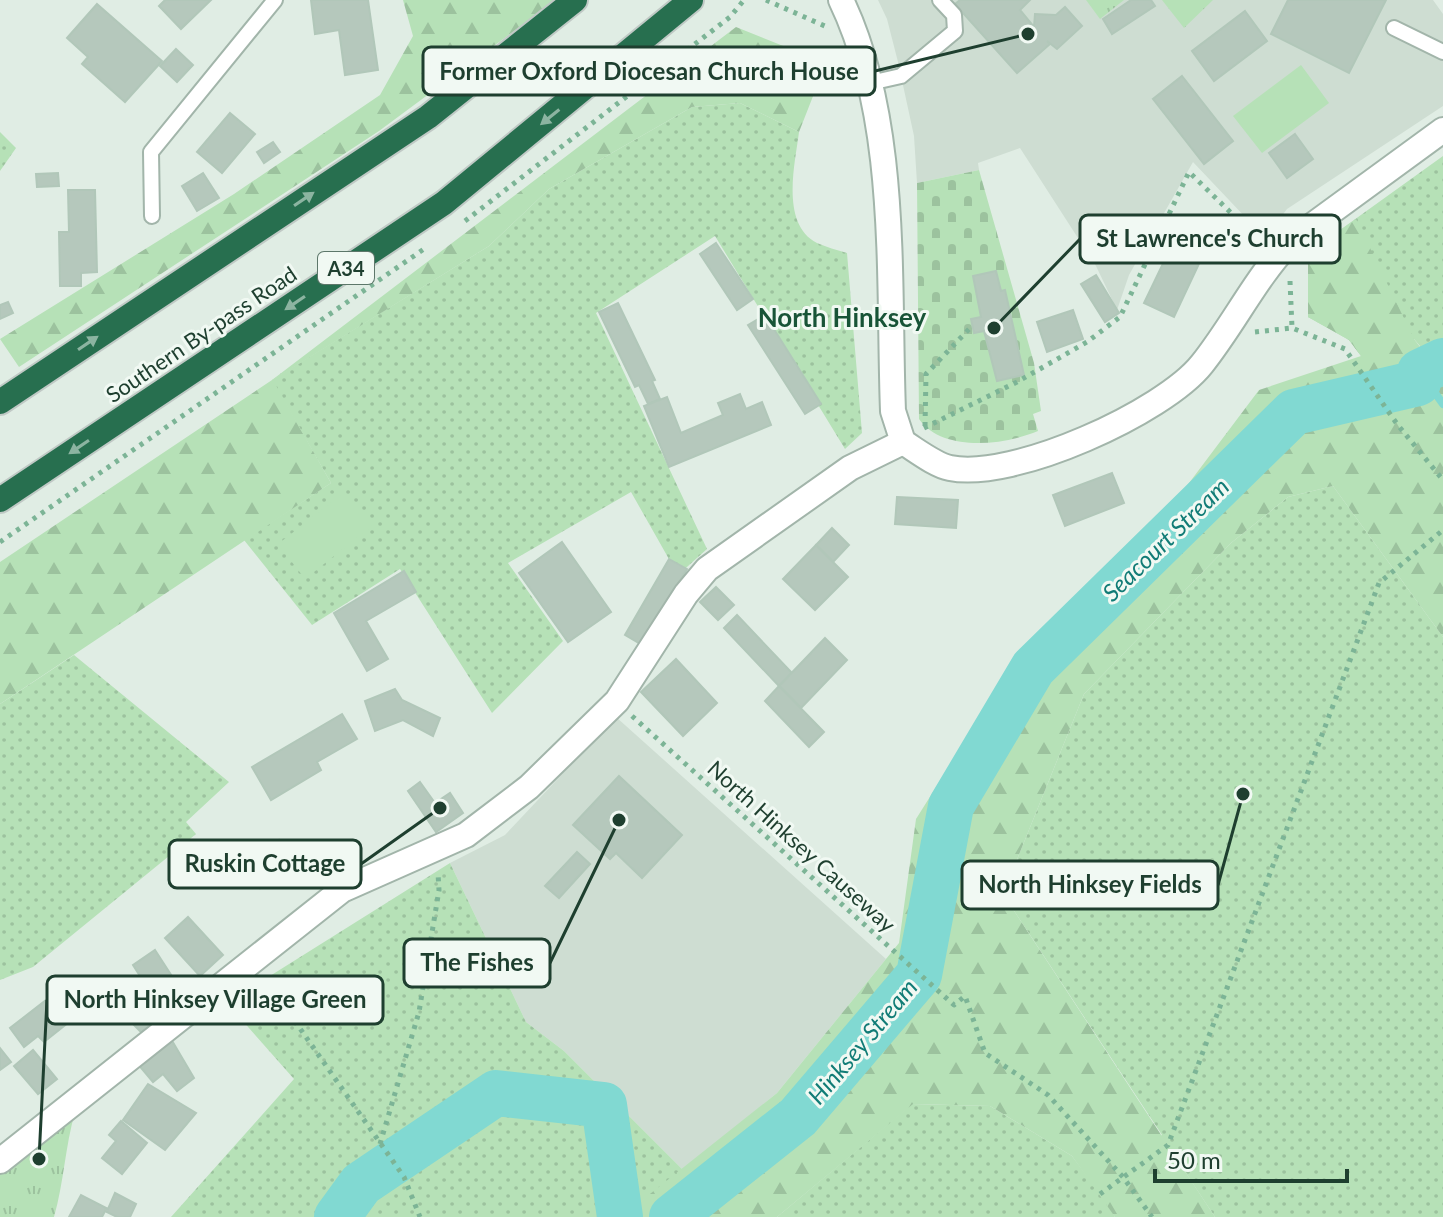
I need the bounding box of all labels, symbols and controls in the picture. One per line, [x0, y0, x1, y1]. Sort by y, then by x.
callout: Former Oxford Diocesan Church House [423, 47, 875, 95]
text: Former Oxford Diocesan Church House [439, 56, 859, 85]
one-way arrow [540, 108, 560, 125]
one-way arrow [294, 192, 315, 207]
callout: St Lawrence's Church [1080, 215, 1340, 263]
text: St Lawrence's Church [1096, 223, 1324, 252]
road number: A34 [318, 252, 374, 284]
street label: Southern By-pass Road [100, 260, 302, 408]
one-way arrow [284, 295, 306, 309]
district label: North Hinksey [758, 301, 927, 333]
one-way arrow [78, 336, 99, 351]
one-way arrow [68, 439, 90, 454]
water label: Seacourt Stream [1096, 471, 1234, 607]
street label: North Hinksey Causeway [702, 755, 902, 938]
callout: Ruskin Cottage [169, 840, 361, 888]
text: Ruskin Cottage [185, 848, 346, 877]
callout: North Hinksey Fields [962, 861, 1218, 909]
text: North Hinksey Fields [978, 869, 1202, 898]
callout: The Fishes [404, 939, 550, 987]
text: The Fishes [420, 947, 534, 976]
water label: Hinksey Stream [801, 972, 923, 1110]
callout: North Hinksey Village Green [47, 976, 383, 1024]
text: North Hinksey Village Green [64, 984, 366, 1013]
scale bar [1155, 1133, 1347, 1183]
text: 50 m [1167, 1145, 1221, 1174]

